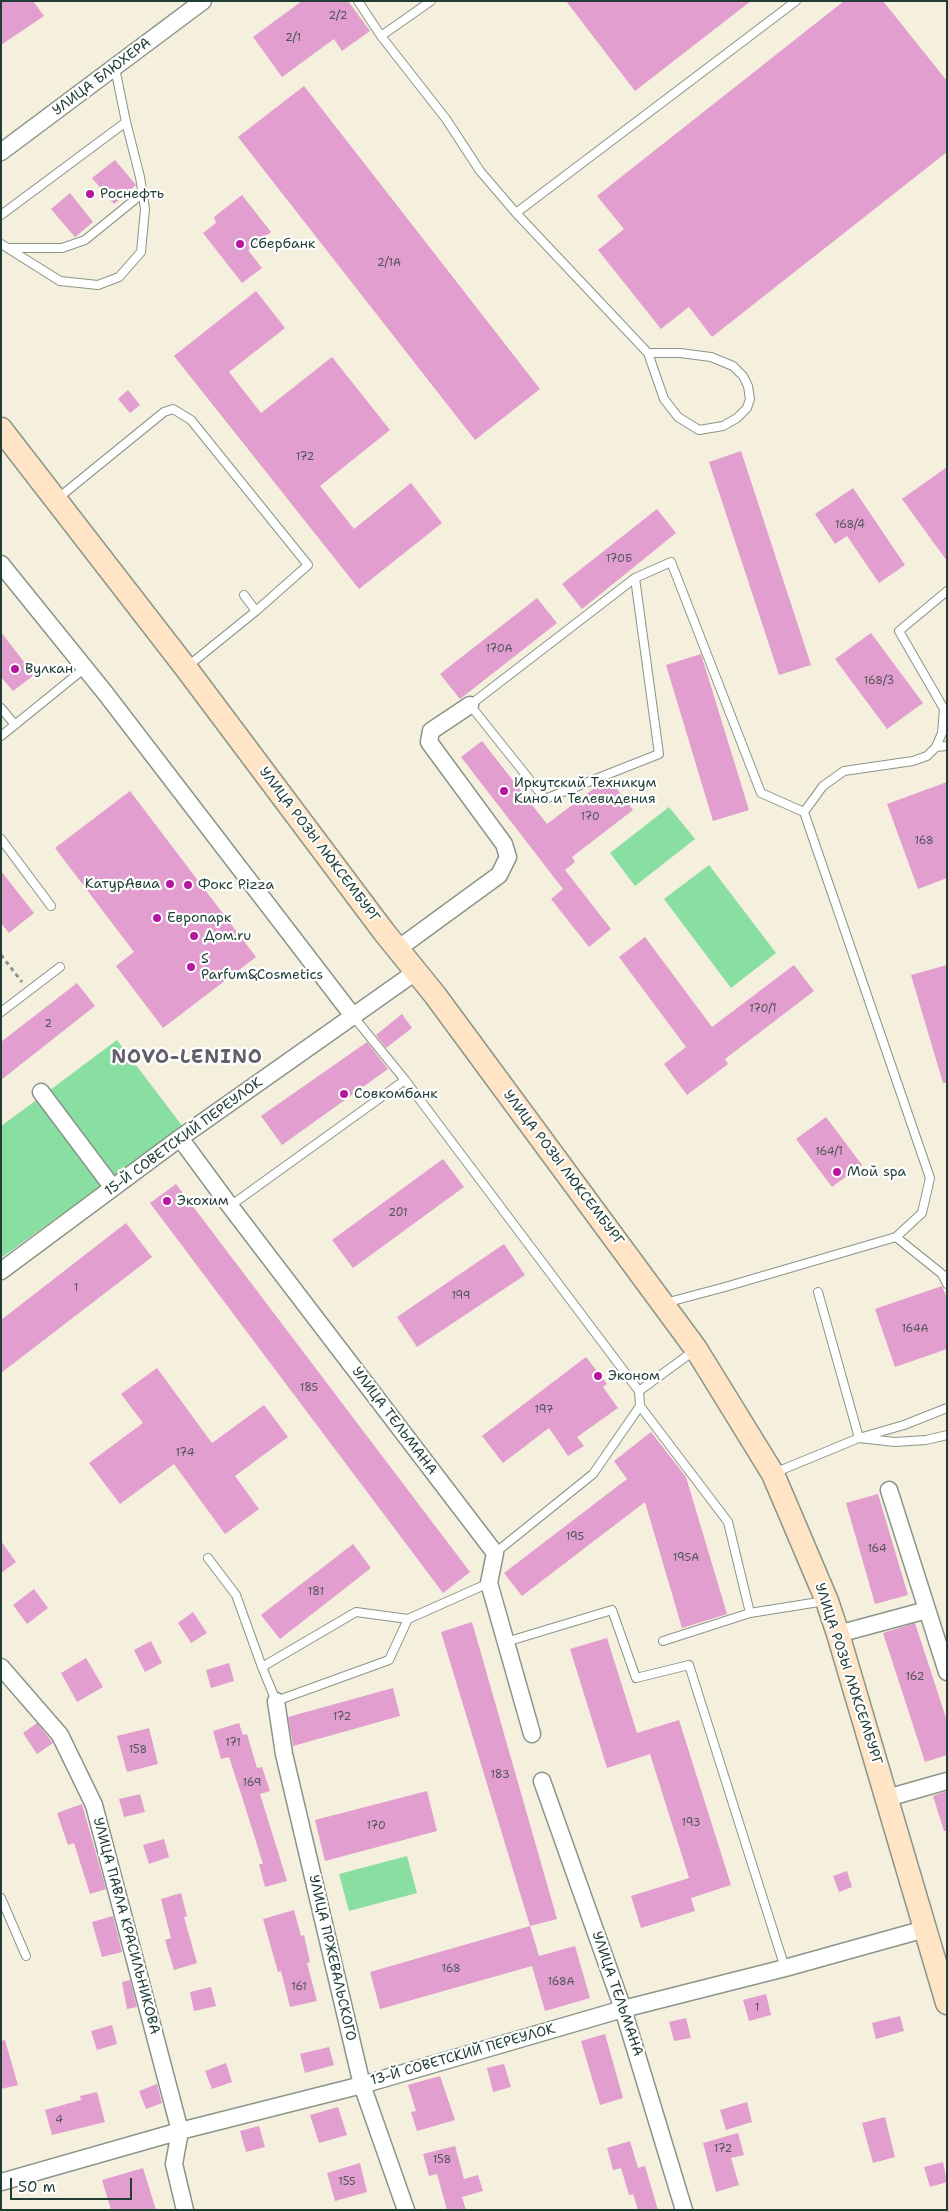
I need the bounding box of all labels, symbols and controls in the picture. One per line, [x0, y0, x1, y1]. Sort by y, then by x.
house number: 2/2 [329, 9, 347, 23]
house number: 2/1 [285, 31, 301, 45]
street label: УЛИЦА БЛЮХЕРА [50, 35, 154, 119]
place label: Роснефть [100, 186, 164, 202]
marker: Роснефть [84, 188, 96, 200]
place label: Сбербанк [250, 236, 315, 252]
marker: Сбербанк [234, 238, 246, 250]
house number: 2/1А [377, 256, 401, 270]
house number: 172 [296, 450, 314, 464]
house number: 168/4 [835, 518, 865, 532]
house number: 170Б [606, 552, 632, 566]
house number: 170А [485, 642, 513, 656]
place label: Вулкан [25, 661, 73, 677]
marker: Вулкан [9, 663, 21, 675]
house number: 168/3 [864, 674, 894, 688]
street label: УЛИЦА РОЗЫ ЛЮКСЕМБУРГ [255, 764, 383, 926]
place label: Иркутский Техникум Кино и Телевидения [514, 775, 656, 808]
marker: Иркутский Техникум Кино и Телевидения [498, 785, 510, 797]
house number: 170 [580, 810, 600, 824]
house number: 168 [914, 834, 934, 848]
place label: КатурАвиа [85, 876, 160, 892]
place label: Фокс Pizza [198, 877, 274, 893]
marker: КатурАвиа [164, 878, 176, 890]
marker: Фокс Pizza [182, 879, 194, 891]
place label: Европарк [167, 910, 231, 926]
marker: Европарк [151, 912, 163, 924]
place label: Дом.ru [204, 928, 251, 944]
marker: Дом.ru [188, 930, 200, 942]
place label: S Parfum&Cosmetics [201, 951, 323, 984]
marker: S Parfum&Cosmetics [185, 961, 197, 973]
house number: 170/1 [749, 1002, 777, 1016]
house number: 2 [44, 1017, 52, 1031]
district label: NOVO-LENINO [110, 1047, 264, 1069]
street label: 15-Й СОВЕТСКИЙ ПЕРЕУЛОК [102, 1074, 266, 1200]
place label: Совкомбанк [354, 1086, 438, 1102]
street label: УЛИЦА РОЗЫ ЛЮКСЕМБУРГ [499, 1087, 627, 1249]
marker: Совкомбанк [338, 1088, 350, 1100]
house number: 164/1 [815, 1145, 843, 1159]
place label: Мой spa [847, 1164, 906, 1180]
marker: Мой spa [831, 1166, 843, 1178]
place label: Экохим [177, 1193, 229, 1209]
marker: Экохим [161, 1195, 173, 1207]
house number: 201 [388, 1206, 408, 1220]
house number: 1 [74, 1281, 78, 1295]
house number: 199 [451, 1289, 471, 1303]
house number: 164А [901, 1322, 929, 1336]
street label: УЛИЦА ТЕЛЬМАНА [348, 1364, 440, 1478]
place label: Эконом [608, 1368, 660, 1384]
marker: Эконом [592, 1370, 604, 1382]
house number: 185 [300, 1381, 318, 1395]
house number: 197 [535, 1403, 553, 1417]
house number: 174 [176, 1446, 194, 1460]
house number: 195 [566, 1530, 584, 1544]
house number: 164 [867, 1542, 887, 1556]
house number: 195А [673, 1551, 699, 1565]
street label: УЛИЦА РОЗЫ ЛЮКСЕМБУРГ [811, 1581, 885, 1767]
house number: 181 [308, 1585, 324, 1599]
house number: 162 [906, 1670, 924, 1684]
house number: 172 [333, 1710, 351, 1724]
house number: 171 [225, 1736, 241, 1750]
house number: 158 [129, 1743, 147, 1757]
house number: 183 [490, 1768, 510, 1782]
house number: 169 [243, 1776, 261, 1790]
street label: УЛИЦА ПАВЛА КРАСИЛЬНИКОВА [89, 1816, 163, 2036]
house number: 193 [681, 1816, 701, 1830]
house number: 170 [366, 1819, 386, 1833]
street label: УЛИЦА ПРЖЕВАЛЬСКОГО [305, 1873, 359, 2043]
street label: УЛИЦА ТЕЛЬМАНА [588, 1929, 646, 2059]
house number: 168 [441, 1962, 461, 1976]
house number: 168А [547, 1975, 575, 1989]
house number: 161 [291, 1980, 307, 1994]
house number: 1 [755, 2001, 759, 2015]
street label: 13-Й СОВЕТСКИЙ ПЕРЕУЛОК [369, 2021, 557, 2089]
house number: 4 [55, 2113, 63, 2127]
house number: 172 [714, 2142, 732, 2156]
house number: 158 [433, 2153, 451, 2167]
scale bar [12, 2168, 135, 2200]
house number: 155 [338, 2175, 356, 2189]
text: 50 m [18, 2177, 56, 2197]

